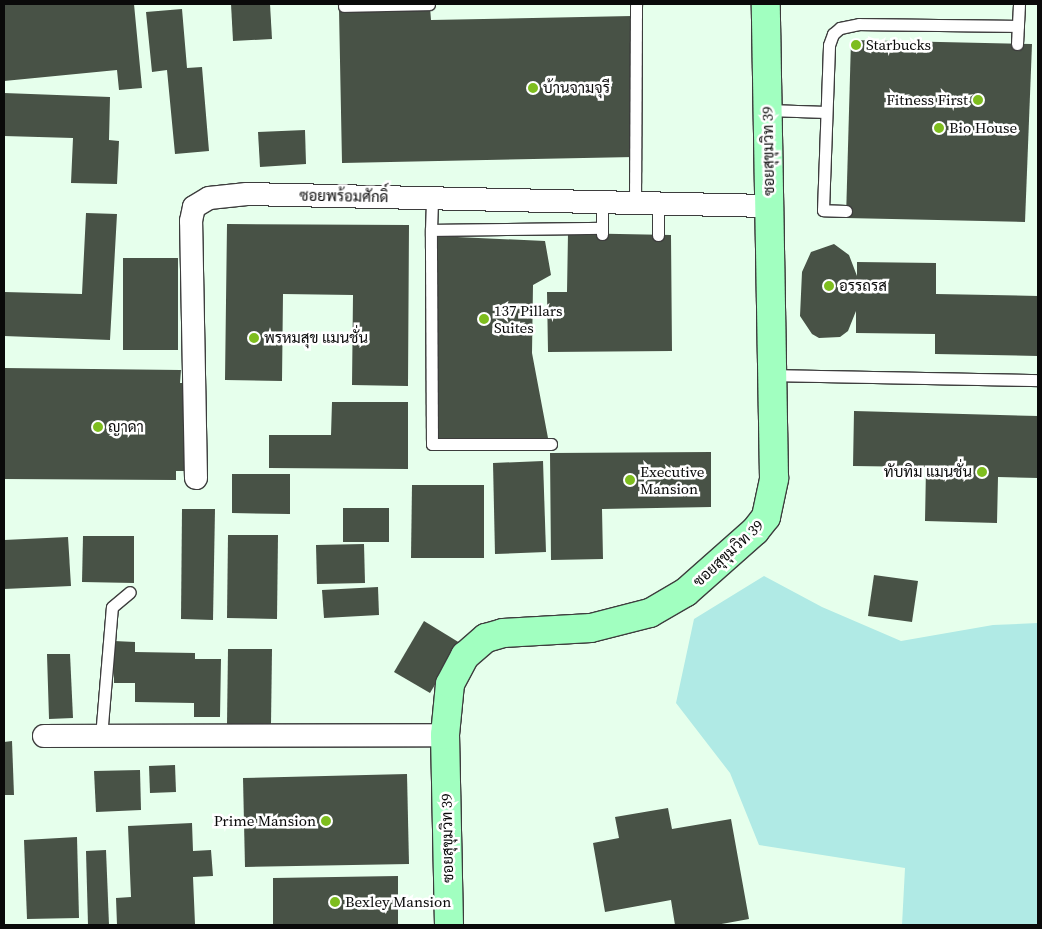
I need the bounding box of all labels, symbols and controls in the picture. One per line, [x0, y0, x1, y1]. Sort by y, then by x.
place label: Starbucks [866, 36, 931, 54]
marker: Starbucks [850, 39, 862, 51]
place label: บ้านจามจุรี [543, 79, 610, 97]
marker: บ้านจามจุรี [527, 82, 539, 94]
place label: Fitness First [886, 91, 968, 109]
marker: Fitness First [972, 94, 984, 106]
street label: ซอยสุขุมวิท 39 [758, 106, 778, 196]
place label: Bio House [949, 119, 1017, 137]
marker: Bio House [933, 122, 945, 134]
street label: ซอยพร้อมศักดิ์ [299, 186, 389, 206]
place label: อรรถรส [839, 277, 887, 295]
marker: อรรถรส [823, 280, 835, 292]
place label: 137 Pillars Suites [494, 301, 563, 336]
marker: 137 Pillars Suites [478, 313, 490, 325]
place label: พรหมสุข แมนชั่น [264, 329, 368, 347]
marker: พรหมสุข แมนชั่น [248, 332, 260, 344]
place label: ญาดา [108, 418, 144, 436]
marker: ญาดา [92, 421, 104, 433]
place label: Executive Mansion [640, 462, 704, 497]
place label: ทับทิม แมนชั่น [884, 463, 972, 481]
marker: ทับทิม แมนชั่น [976, 466, 988, 478]
marker: Executive Mansion [624, 474, 636, 486]
street label: ซอยสุขุมวิท 39 [689, 516, 767, 590]
street label: ซอยสุขุมวิท 39 [437, 793, 457, 883]
place label: Prime Mansion [214, 812, 316, 830]
marker: Prime Mansion [320, 815, 332, 827]
place label: Bexley Mansion [345, 893, 451, 911]
marker: Bexley Mansion [329, 896, 341, 908]

